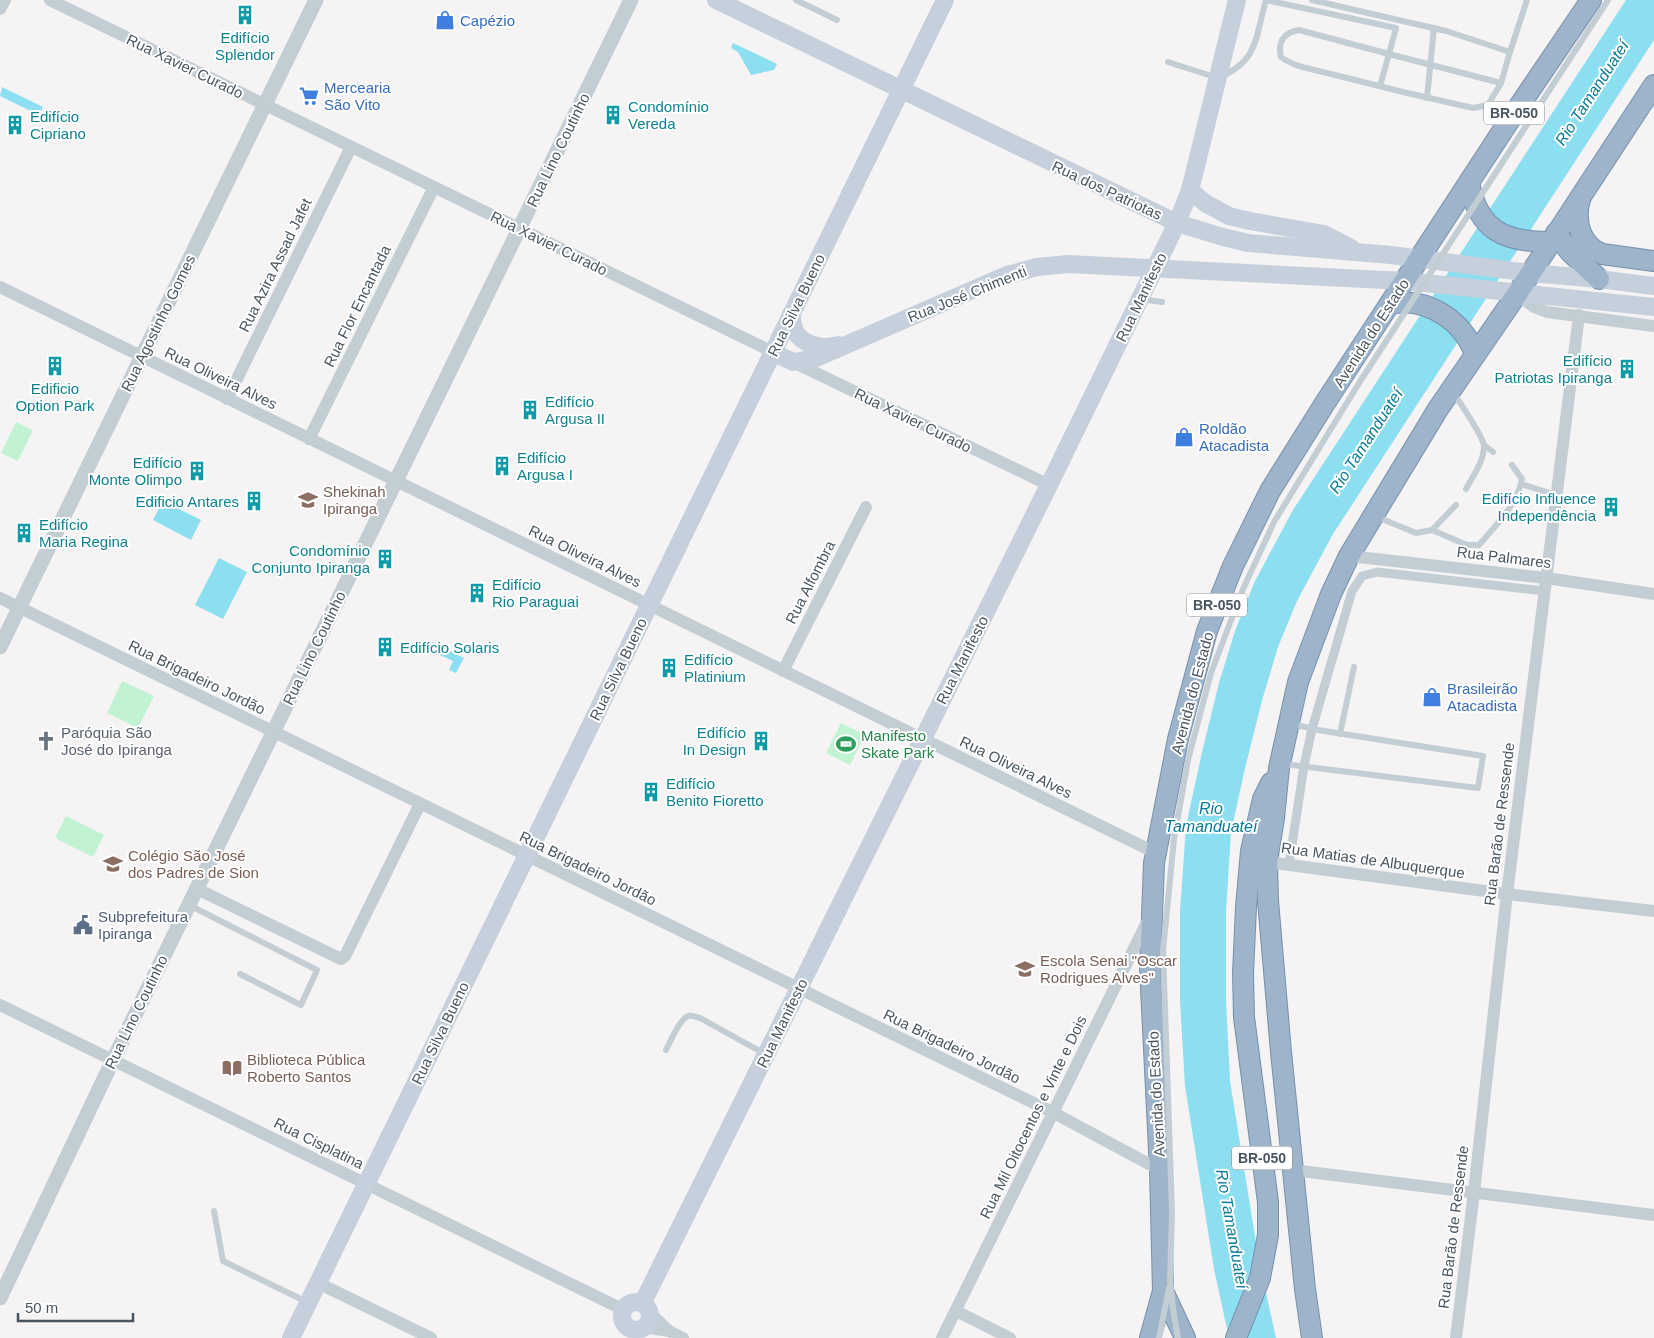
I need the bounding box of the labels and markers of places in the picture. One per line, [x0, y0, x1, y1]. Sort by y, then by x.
building icon: Edifício Splendor [234, 4, 256, 26]
shop icon: Capézio [434, 9, 456, 31]
place label: Capézio [460, 12, 515, 29]
place label: Edifício Splendor [215, 29, 275, 63]
place label: Mercearia São Vito [324, 79, 391, 113]
supermarket icon: Mercearia São Vito [298, 85, 320, 107]
place label: Condomínio Vereda [628, 98, 709, 132]
building icon: Condomínio Vereda [602, 104, 624, 126]
place label: Edifício Cipriano [30, 108, 86, 142]
building icon: Edifício Cipriano [4, 114, 26, 136]
place label: Edifício Patriotas Ipiranga [1494, 352, 1613, 386]
building icon: Edificio Option Park [44, 355, 66, 377]
building icon: Edifício Patriotas Ipiranga [1616, 358, 1638, 380]
place label: Edificio Option Park [15, 380, 95, 414]
place label: Edifício Argusa II [545, 393, 605, 427]
building icon: Edifício Argusa II [519, 399, 541, 421]
place label: Roldão Atacadista [1199, 420, 1270, 454]
shop icon: Roldão Atacadista [1173, 426, 1195, 448]
place label: Edifício Argusa I [517, 449, 573, 483]
place label: Edifício Monte Olimpo [89, 454, 182, 488]
building icon: Edifício Argusa I [491, 455, 513, 477]
building icon: Edifício Monte Olimpo [186, 460, 208, 482]
place label: Shekinah Ipiranga [323, 483, 386, 517]
school or university icon: Shekinah Ipiranga [297, 489, 319, 511]
building icon: Edificio Antares [243, 490, 265, 512]
place label: Edifício Influence Independência [1482, 490, 1597, 524]
place label: Edificio Antares [136, 493, 239, 510]
building icon: Edifício Influence Independência [1600, 496, 1622, 518]
place label: Edifício Maria Regina [39, 516, 129, 550]
building icon: Edifício Maria Regina [13, 522, 35, 544]
place label: Condomínio Conjunto Ipiranga [252, 542, 371, 576]
building icon: Condomínio Conjunto Ipiranga [374, 548, 396, 570]
place label: Edifício Rio Paraguai [492, 576, 579, 610]
building icon: Edifício Rio Paraguai [466, 582, 488, 604]
building icon: Edifício Solaris [374, 636, 396, 658]
place label: Edifício Solaris [400, 639, 499, 656]
place label: Edifício Platinium [684, 651, 746, 685]
building icon: Edifício Platinium [658, 657, 680, 679]
place label: Brasileirão Atacadista [1447, 680, 1518, 714]
shop icon: Brasileirão Atacadista [1421, 686, 1443, 708]
place label: Paróquia São José do Ipiranga [61, 724, 173, 758]
place label: Edifício In Design [683, 724, 746, 758]
place label: Manifesto Skate Park [861, 727, 935, 761]
church icon: Paróquia São José do Ipiranga [35, 730, 57, 752]
building icon: Edifício In Design [750, 730, 772, 752]
sports icon: Manifesto Skate Park [835, 733, 857, 755]
place label: Edifício Benito Fioretto [666, 775, 764, 809]
building icon: Edifício Benito Fioretto [640, 781, 662, 803]
place label: Colégio São José dos Padres de Sion [128, 847, 259, 881]
school or university icon: Colégio São José dos Padres de Sion [102, 853, 124, 875]
place label: Subprefeitura Ipiranga [98, 908, 189, 942]
public building icon: Subprefeitura Ipiranga [72, 914, 94, 936]
place label: Escola Senai "Oscar Rodrigues Alves" [1040, 952, 1177, 986]
school or university icon: Escola Senai "Oscar Rodrigues Alves" [1014, 958, 1036, 980]
place label: Biblioteca Pública Roberto Santos [247, 1051, 366, 1085]
library icon: Biblioteca Pública Roberto Santos [221, 1057, 243, 1079]

